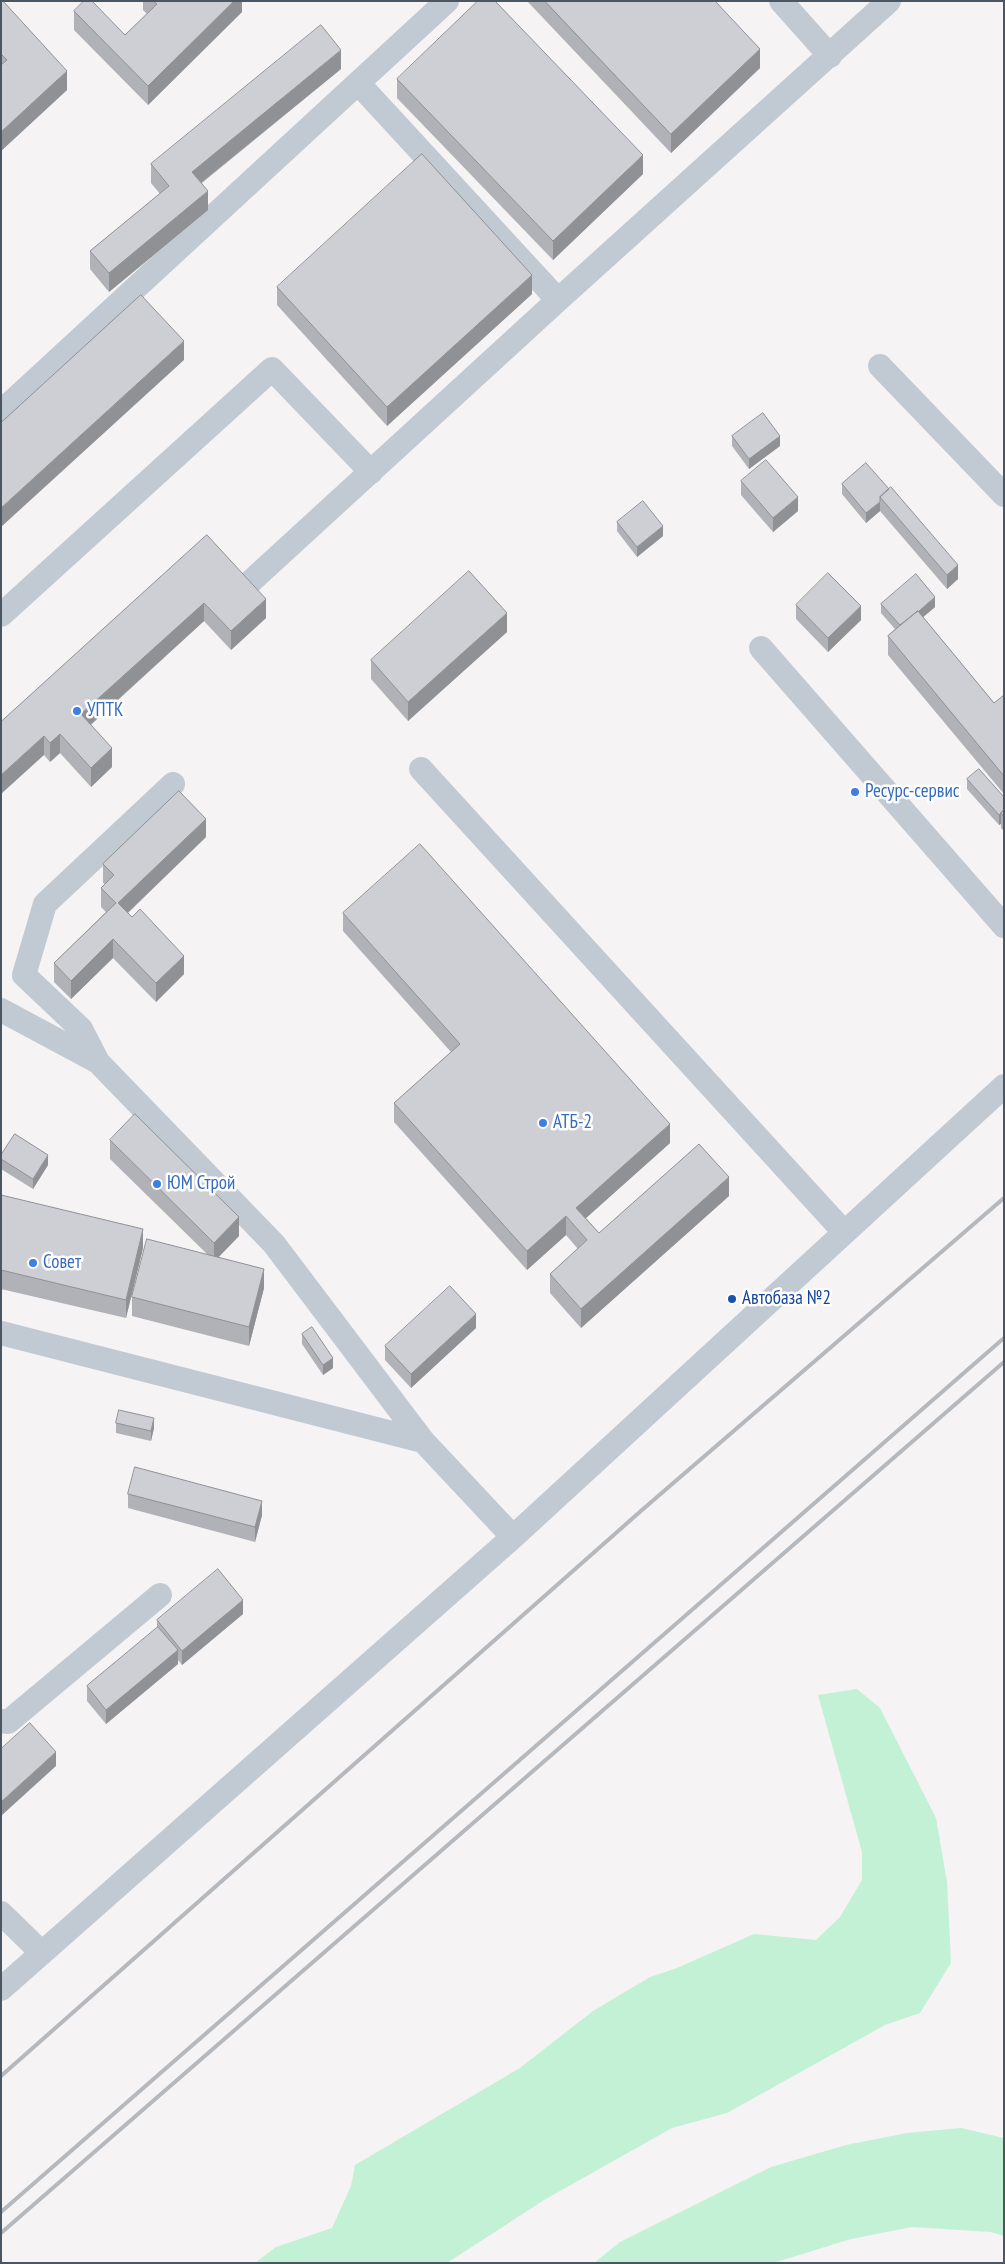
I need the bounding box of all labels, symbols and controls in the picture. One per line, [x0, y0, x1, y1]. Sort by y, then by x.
place label: УПТК [87, 700, 123, 722]
marker: УПТК [71, 705, 83, 717]
place label: Ресурс-сервис [865, 781, 960, 803]
marker: Ресурс-сервис [849, 786, 861, 798]
place label: АТБ-2 [553, 1112, 592, 1134]
marker: АТБ-2 [537, 1117, 549, 1129]
place label: ЮМ Строй [167, 1173, 235, 1195]
marker: ЮМ Строй [151, 1178, 163, 1190]
place label: Совет [43, 1252, 81, 1274]
marker: Совет [27, 1257, 39, 1269]
place label: Автобаза №2 [742, 1288, 831, 1310]
marker: Автобаза №2 [726, 1293, 738, 1305]

